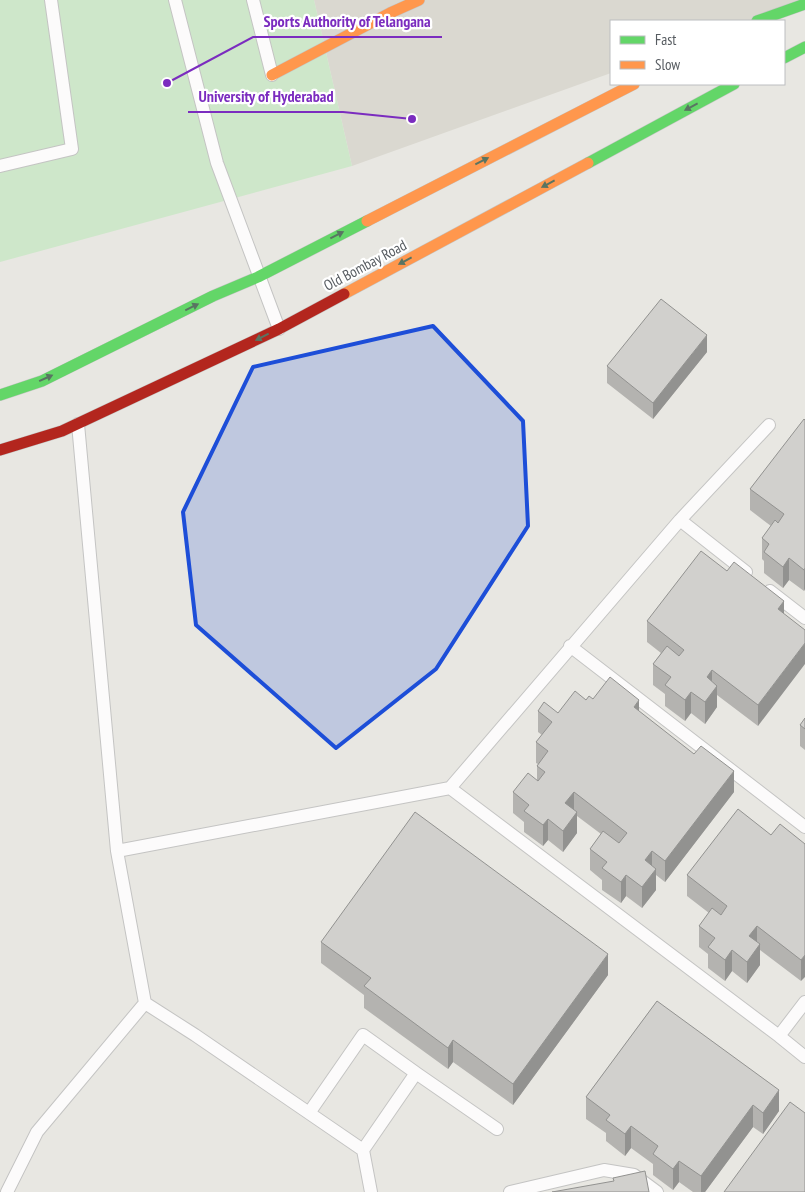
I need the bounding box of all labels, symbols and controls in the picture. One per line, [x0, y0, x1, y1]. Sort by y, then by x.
callout: Sports Authority of Telangana [253, 6, 442, 37]
text: Sports Authority of Telangana [263, 11, 431, 31]
legend [610, 20, 785, 85]
text: Fast [655, 30, 676, 49]
text: Slow [655, 55, 680, 74]
callout: University of Hyderabad [188, 81, 343, 112]
text: University of Hyderabad [198, 86, 334, 106]
one-way arrow [684, 103, 699, 111]
one-way arrow [475, 157, 489, 165]
one-way arrow [541, 180, 555, 188]
one-way arrow [330, 231, 345, 239]
street label: Old Bombay Road [320, 235, 410, 295]
one-way arrow [398, 256, 412, 265]
one-way arrow [184, 302, 199, 311]
one-way arrow [254, 333, 269, 341]
one-way arrow [39, 374, 53, 382]

